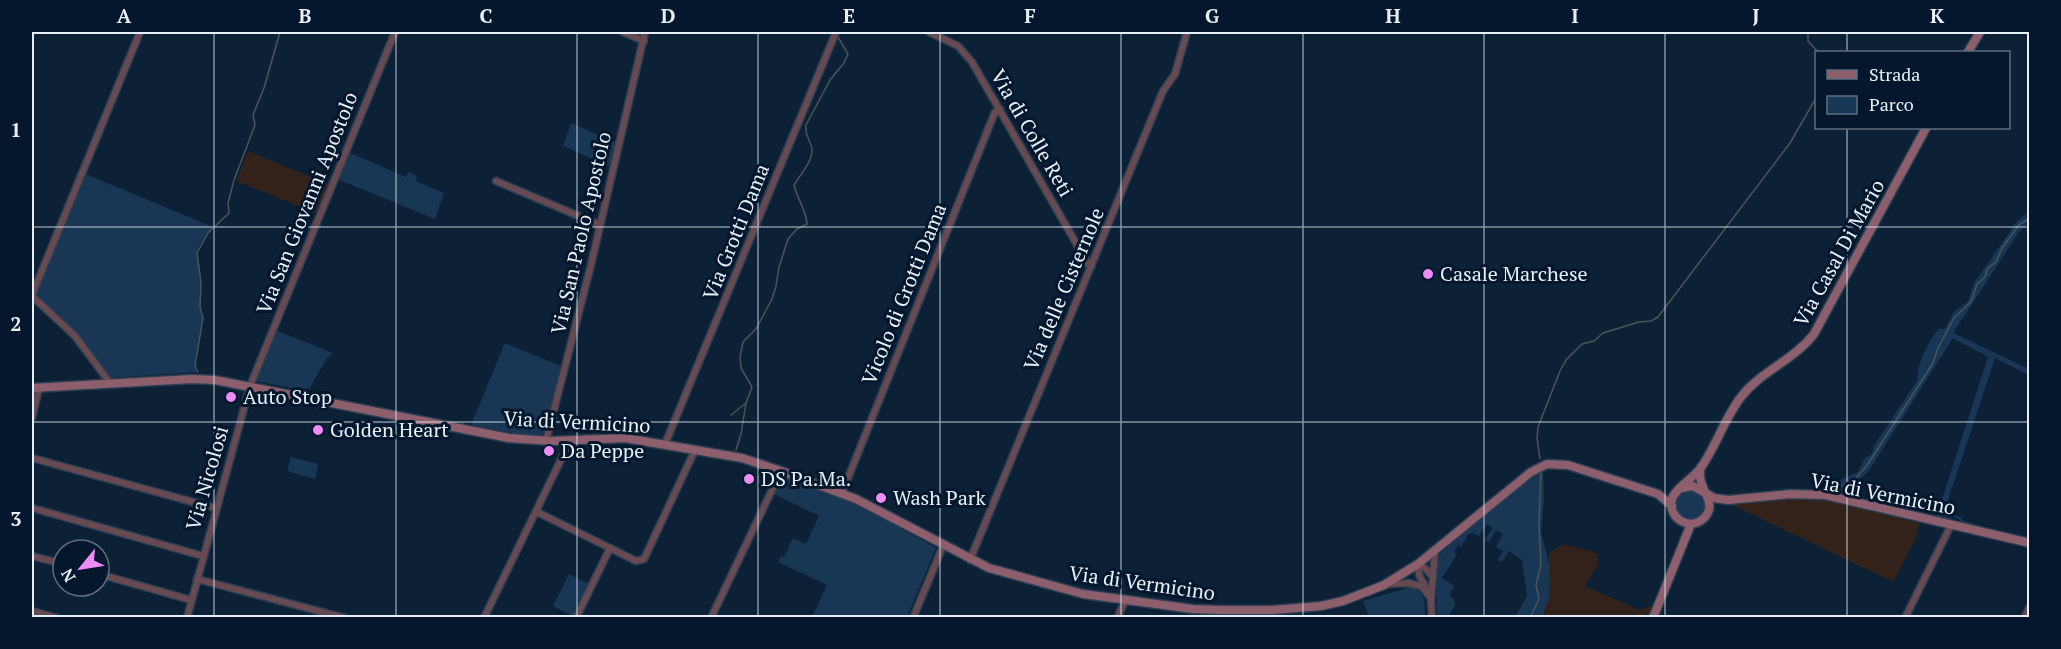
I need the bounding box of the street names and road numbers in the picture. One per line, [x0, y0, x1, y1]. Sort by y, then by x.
street label: Via di Colle Reti [985, 64, 1080, 201]
street label: Via San Giovanni Apostolo [250, 88, 364, 318]
street label: Via San Paolo Apostolo [544, 129, 617, 337]
street label: Via Grotti Dama [696, 160, 775, 304]
street label: Via Casal Di Mario [1787, 174, 1890, 331]
street label: Vicolo di Grotti Dama [855, 199, 952, 388]
street label: Via delle Cisternole [1017, 203, 1110, 374]
street label: Via di Vermicino [503, 404, 651, 439]
street label: Via Nicolosi [179, 423, 234, 533]
street label: Via di Vermicino [1808, 466, 1958, 521]
street label: Via di Vermicino [1067, 559, 1217, 606]

